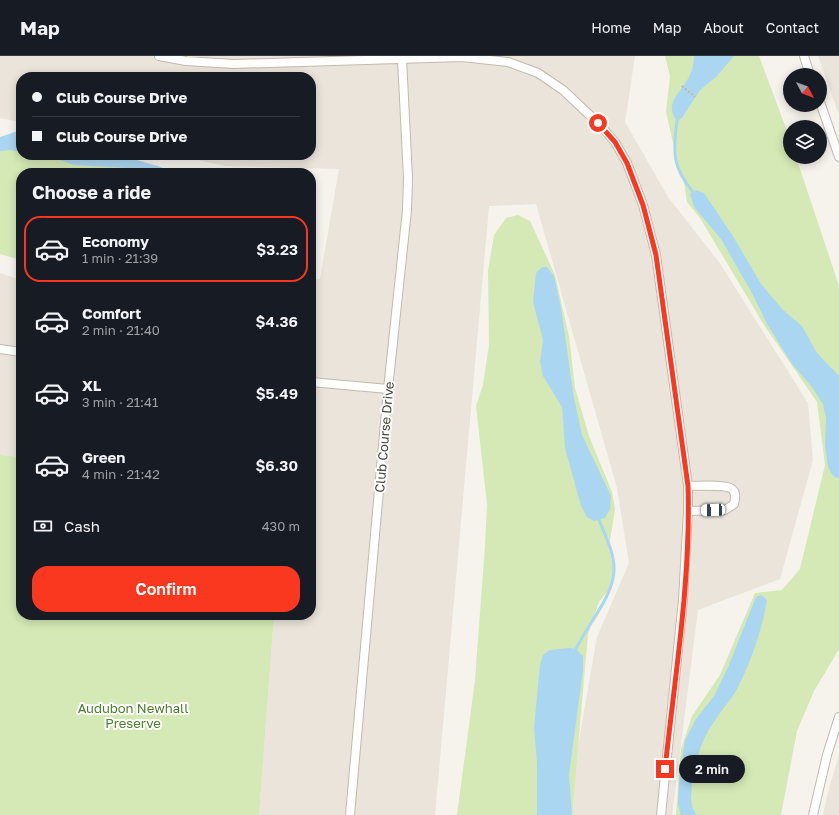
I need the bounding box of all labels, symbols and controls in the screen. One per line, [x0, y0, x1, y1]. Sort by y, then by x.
text: Map [20, 16, 60, 39]
text: Home [591, 19, 631, 36]
text: Map [653, 19, 681, 36]
text: About [703, 19, 744, 36]
text: Contact [766, 19, 819, 36]
north arrow [783, 68, 827, 112]
map controls [783, 68, 827, 164]
text: Club Course Drive [56, 88, 187, 106]
route start [589, 114, 607, 132]
button: layers [783, 120, 827, 164]
text: Club Course Drive [56, 127, 187, 145]
text: Choose a ride [32, 181, 151, 203]
icon: car [34, 231, 70, 267]
text: Economy [82, 232, 149, 250]
text: $3.23 [256, 240, 298, 258]
text: 1 min · 21:39 [82, 250, 158, 266]
icon: car [34, 303, 70, 339]
text: Comfort [82, 304, 141, 322]
text: $4.36 [256, 312, 298, 330]
text: 2 min · 21:40 [82, 322, 160, 338]
icon: car [34, 375, 70, 411]
text: XL [82, 376, 101, 394]
street label: Club Course Drive [371, 381, 397, 493]
text: $5.49 [256, 384, 298, 402]
text: 3 min · 21:41 [82, 394, 158, 410]
icon: car [34, 447, 70, 483]
text: Green [82, 448, 125, 466]
text: $6.30 [255, 456, 298, 474]
text: 4 min · 21:42 [82, 466, 160, 482]
car [701, 504, 725, 516]
icon: cash [32, 515, 54, 537]
text: Cash [64, 517, 100, 535]
text: 430 m [262, 518, 300, 534]
button: Confirm [32, 566, 300, 612]
park label: Audubon Newhall Preserve [78, 700, 188, 731]
callout: 2 min [679, 755, 745, 783]
route end [656, 760, 674, 778]
text: 2 min [695, 761, 729, 777]

